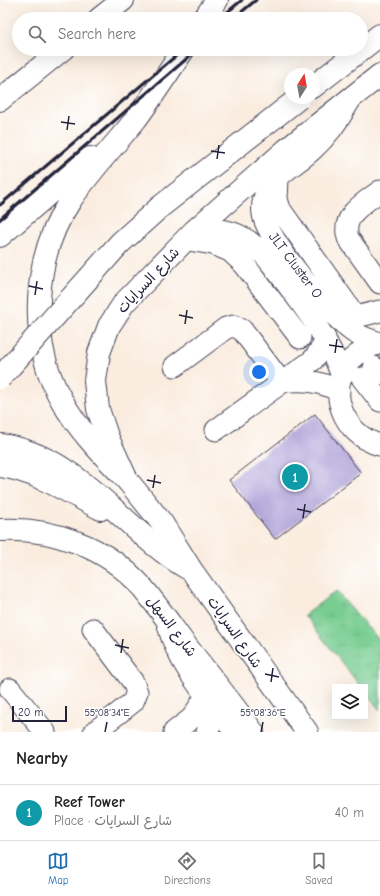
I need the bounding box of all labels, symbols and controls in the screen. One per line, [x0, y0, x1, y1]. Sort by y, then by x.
search box [12, 12, 368, 56]
icon: search [26, 23, 48, 45]
text: Search here [58, 25, 136, 43]
north arrow [284, 68, 320, 104]
street label: JLT Cluster O [265, 229, 326, 302]
street label: شارع السرايات [114, 244, 184, 317]
your location [249, 362, 269, 382]
pin: 1 [282, 462, 308, 492]
street label: شارع السهل [142, 592, 200, 661]
street label: شارع السرايات [203, 593, 265, 672]
map controls [332, 684, 368, 720]
button: layers [332, 684, 368, 720]
scale bar [12, 704, 67, 723]
text: 20 m [18, 706, 43, 719]
text: 55°08'34"E [84, 707, 130, 719]
text: 55°08'36"E [240, 707, 286, 719]
text: Nearby [16, 749, 67, 768]
text: Reef Tower [54, 793, 125, 811]
text: 1 [26, 805, 32, 820]
text: 40 m [335, 805, 364, 820]
text: Place · شارع السرايات [54, 813, 172, 828]
tab: Map [47, 850, 69, 887]
tab: Directions [164, 850, 211, 887]
tab: Saved [305, 850, 333, 887]

